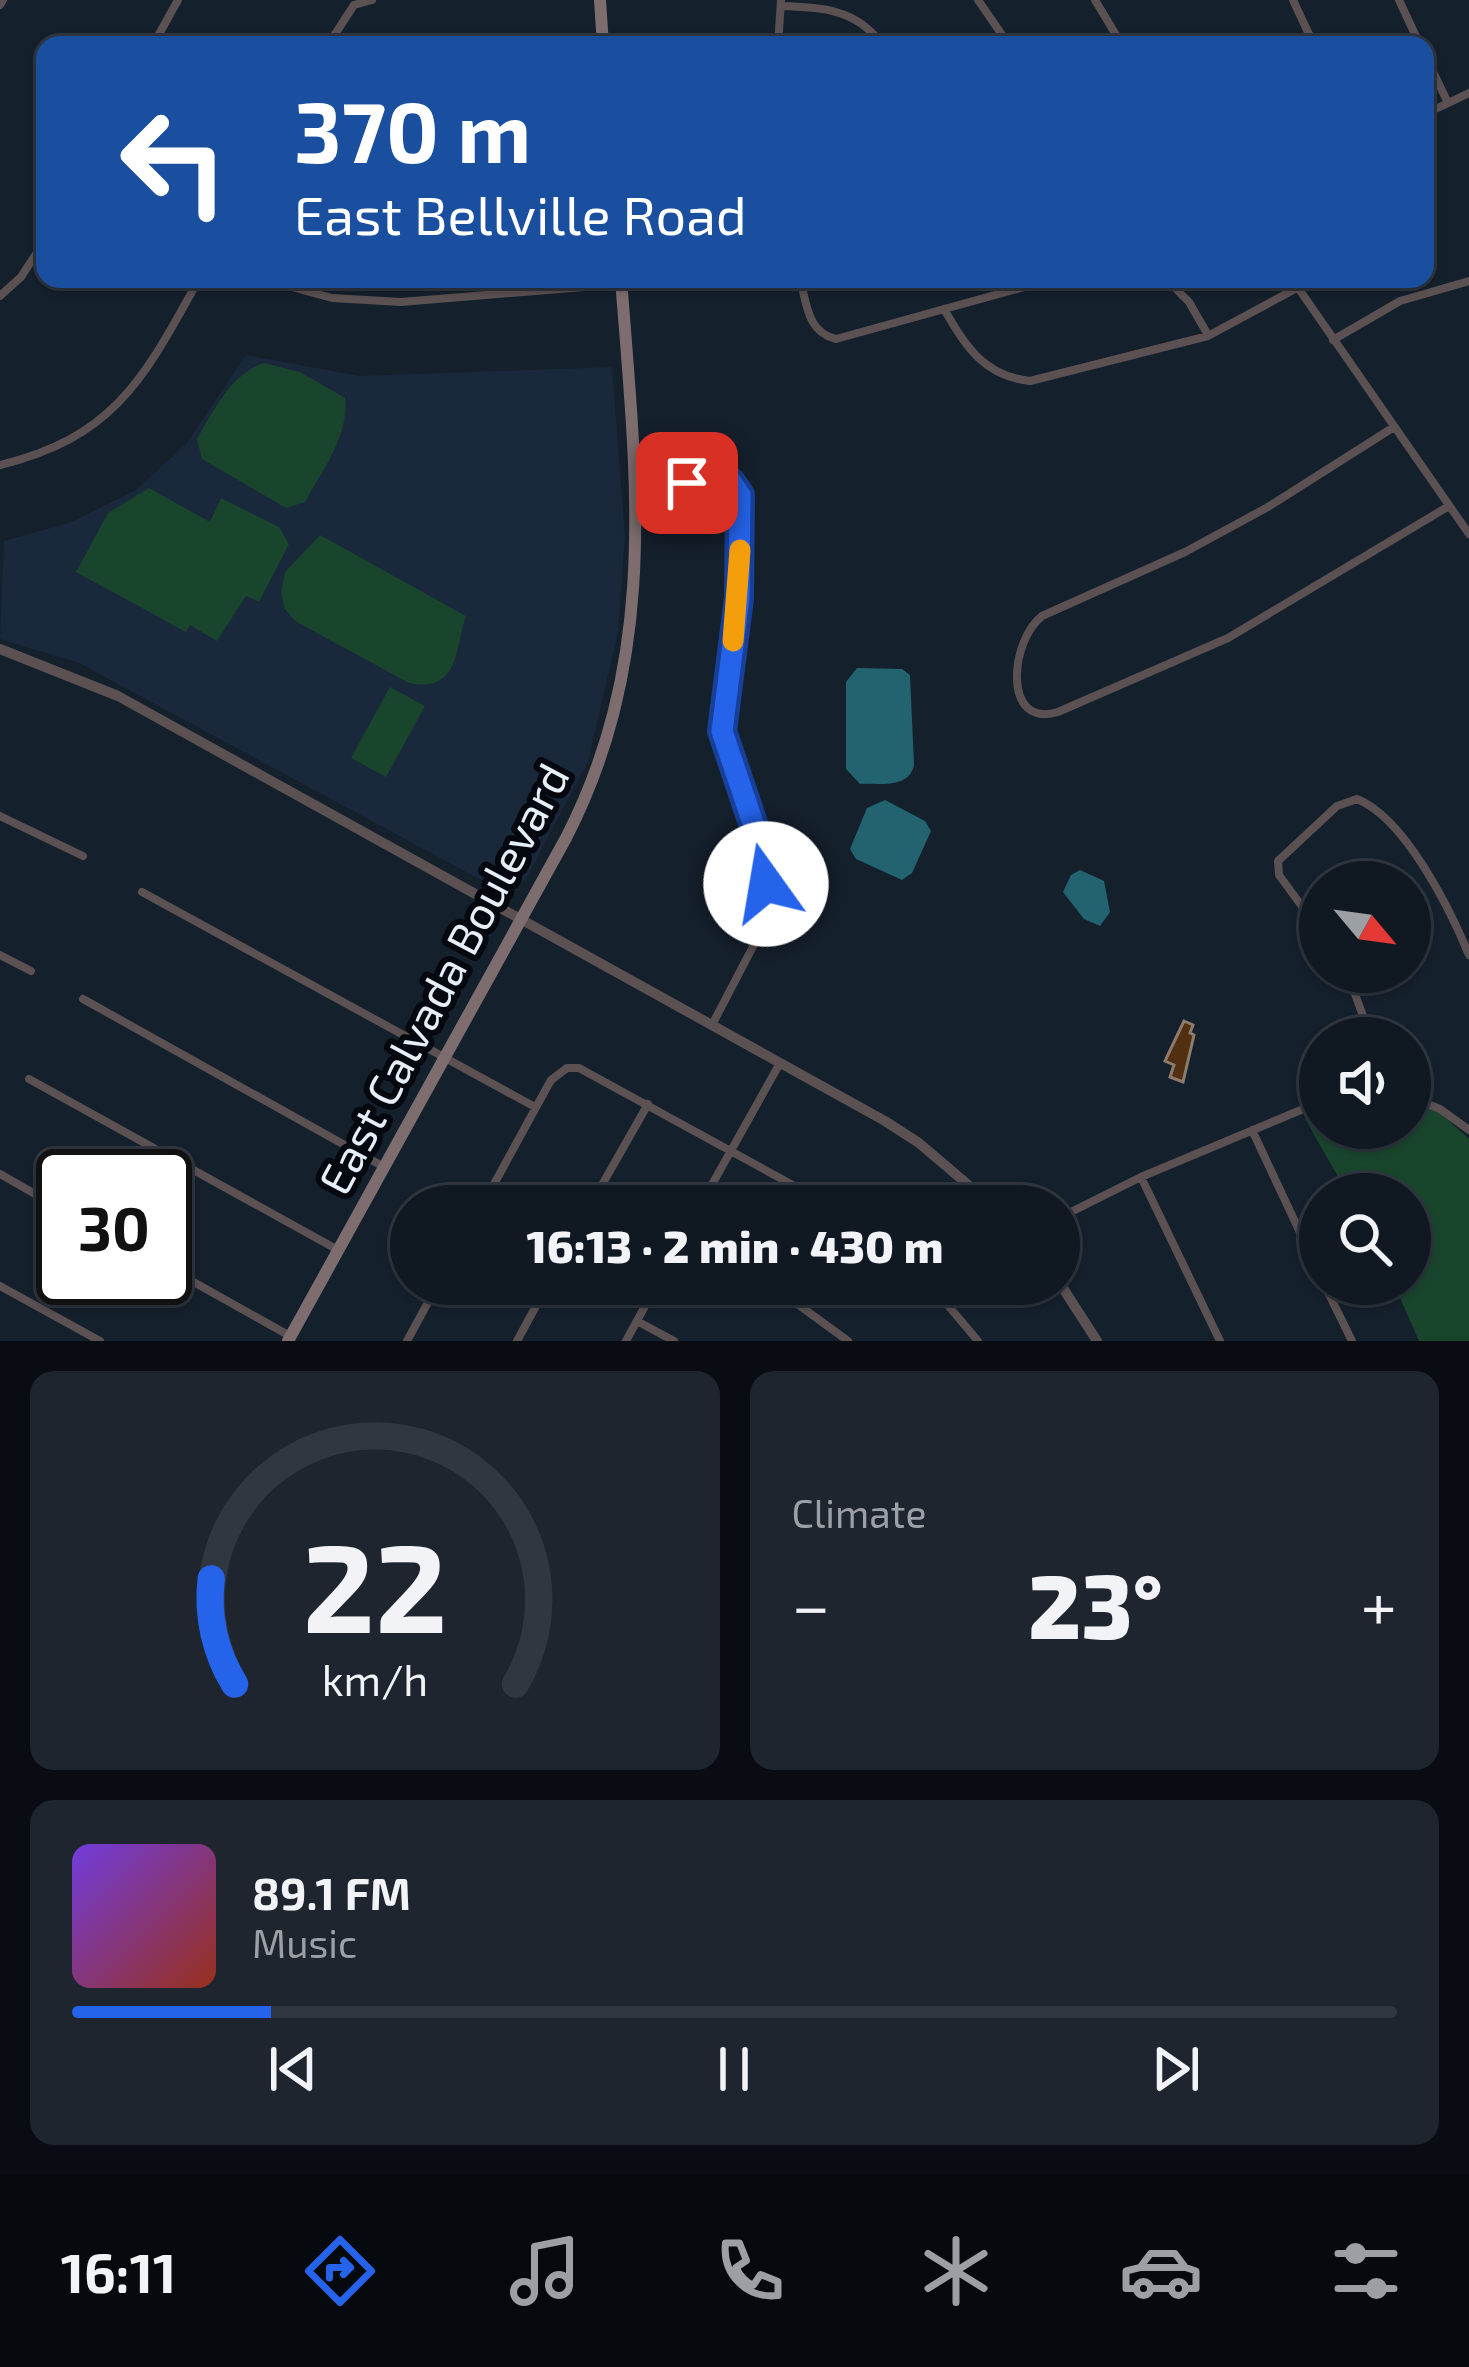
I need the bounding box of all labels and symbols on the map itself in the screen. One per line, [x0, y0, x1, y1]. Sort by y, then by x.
pin [636, 432, 738, 534]
street label: East Calvada Boulevard [306, 754, 579, 1203]
position arrow [703, 821, 829, 947]
north arrow [1299, 861, 1431, 993]
speed limit sign: 30 [36, 1149, 192, 1305]

